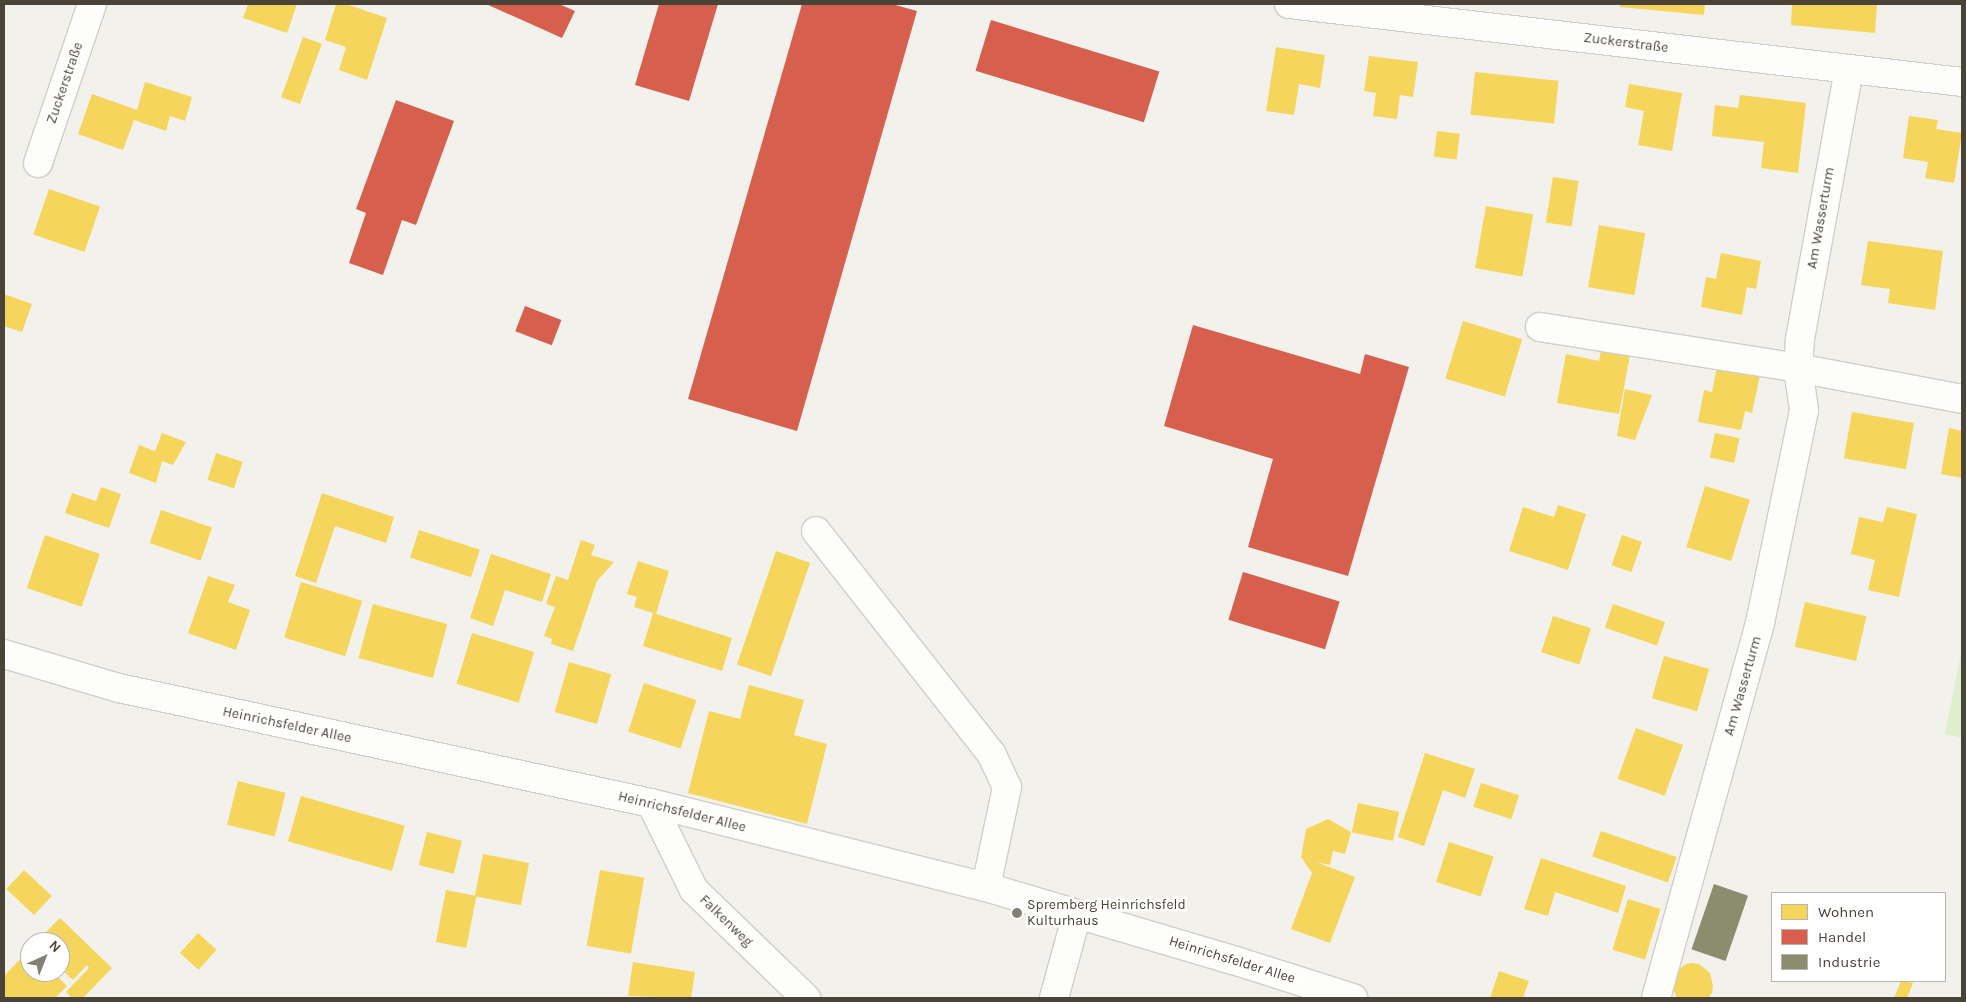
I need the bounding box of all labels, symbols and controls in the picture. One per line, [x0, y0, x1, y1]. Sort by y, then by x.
street label: Zuckerstraße [1583, 29, 1669, 57]
street label: Zuckerstraße [43, 40, 87, 126]
street label: Am Wasserturm [1804, 166, 1838, 270]
street label: Am Wasserturm [1721, 634, 1765, 738]
street label: Heinrichsfelder Allee [221, 703, 353, 747]
street label: Heinrichsfelder Allee [616, 788, 748, 836]
street label: Falkenweg [696, 892, 756, 950]
legend [1771, 892, 1946, 982]
place label: Spremberg Heinrichsfeld Kulturhaus [1027, 897, 1186, 930]
text: Wohnen [1818, 903, 1874, 921]
marker: Spremberg Heinrichsfeld Kulturhaus [1011, 907, 1023, 919]
text: Handel [1818, 928, 1866, 946]
north arrow [20, 932, 70, 982]
street label: Heinrichsfelder Allee [1167, 933, 1297, 987]
text: N [46, 937, 65, 956]
text: Industrie [1818, 953, 1880, 971]

